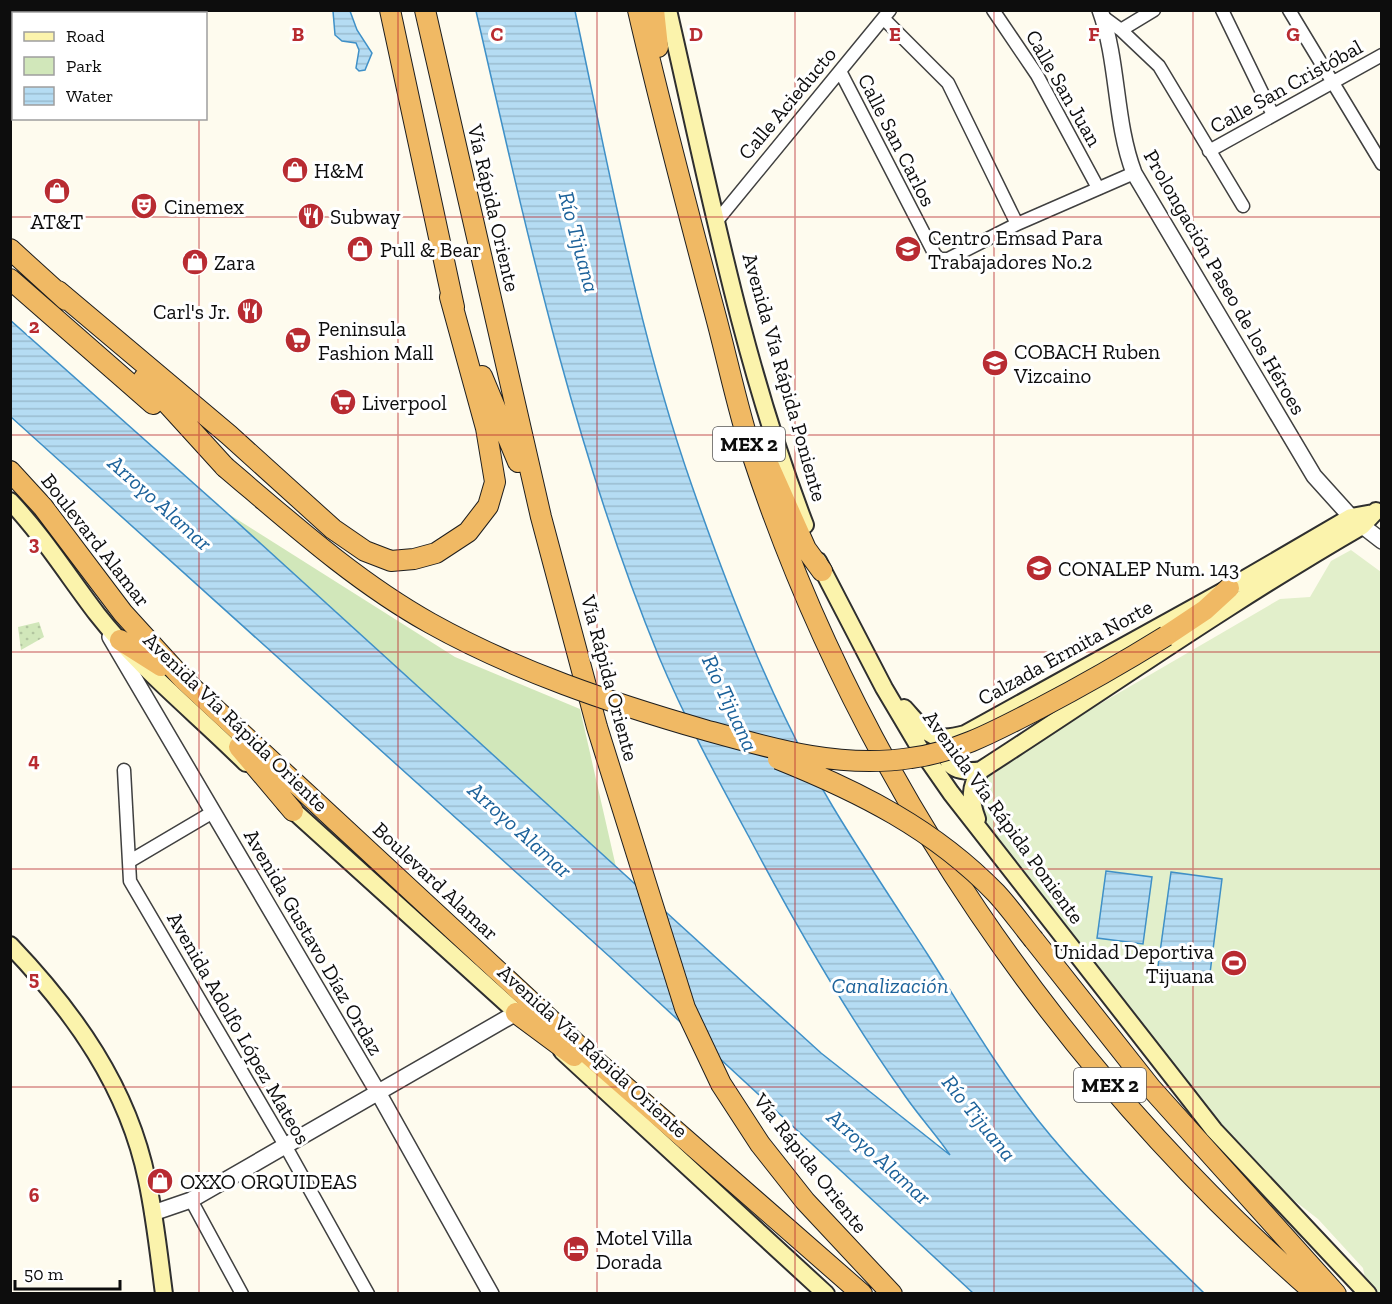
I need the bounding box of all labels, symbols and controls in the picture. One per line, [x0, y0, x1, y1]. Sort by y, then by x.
legend [12, 12, 207, 120]
text: B [292, 22, 304, 46]
text: C [491, 22, 504, 46]
text: D [689, 22, 703, 46]
text: E [889, 22, 901, 46]
text: F [1088, 22, 1100, 46]
text: G [1286, 22, 1300, 46]
text: Road [66, 25, 105, 47]
street label: Calle San Juan [1021, 25, 1107, 151]
street label: Calle San Cristóbal [1205, 34, 1367, 138]
street label: Calle Acieducto [733, 42, 841, 164]
text: Park [66, 55, 102, 77]
street label: Calle San Carlos [853, 69, 941, 211]
text: Water [66, 85, 113, 107]
street label: Vía Rápida Oriente [462, 121, 525, 294]
street label: Prolongación Paseo de los Héroes [1139, 145, 1311, 419]
shop icon: H&M [280, 155, 310, 185]
place label: H&M [314, 158, 364, 183]
shop icon: AT&T [42, 176, 72, 206]
water label: Río Tijuana [553, 189, 605, 295]
theatre icon: Cinemex [129, 191, 159, 221]
place label: Cinemex [164, 194, 244, 219]
restaurant icon: Subway [296, 201, 326, 231]
place label: Subway [330, 204, 401, 229]
place label: AT&T [31, 209, 83, 234]
place label: Centro Emsad Para Trabajadores No.2 [928, 225, 1103, 275]
shop icon: Pull & Bear [345, 234, 375, 264]
school or university icon: Centro Emsad Para Trabajadores No.2 [893, 234, 923, 264]
place label: Pull & Bear [380, 237, 481, 262]
shop icon: Zara [180, 247, 210, 277]
place label: Zara [214, 250, 255, 275]
street label: Avenida Vía Rápida Poniente [738, 250, 833, 504]
restaurant icon: Carl's Jr. [235, 296, 265, 326]
place label: Carl's Jr. [153, 299, 230, 324]
text: 2 [29, 314, 40, 338]
place label: Peninsula Fashion Mall [318, 316, 434, 365]
supermarket icon: Peninsula Fashion Mall [283, 325, 313, 355]
place label: COBACH Ruben Vizcaino [1013, 339, 1160, 388]
school or university icon: COBACH Ruben Vizcaino [980, 348, 1010, 378]
supermarket icon: Liverpool [328, 387, 358, 417]
place label: Liverpool [362, 390, 447, 415]
road number: MEX 2 [713, 427, 785, 461]
water label: Arroyo Alamar [102, 449, 218, 557]
street label: Boulevard Alamar [36, 468, 156, 612]
text: 3 [29, 531, 40, 555]
school or university icon: CONALEP Num. 143 [1024, 553, 1054, 583]
place label: CONALEP Num. 143 [1058, 556, 1239, 581]
street label: Vía Rápida Oriente [576, 591, 644, 764]
street label: Calzada Ermita Norte [973, 594, 1157, 710]
street label: Avenida Vía Rápida Oriente [138, 627, 334, 817]
water label: Río Tijuana [696, 651, 764, 755]
street label: Avenida Vía Rápida Poniente [918, 706, 1090, 929]
text: 4 [28, 748, 40, 772]
water label: Arroyo Alamar [462, 776, 578, 884]
street label: Boulevard Alamar [368, 817, 504, 945]
street label: Avenida Gustavo Díaz Ordaz [239, 824, 389, 1060]
street label: Avenida Adolfo López Mateos [162, 907, 316, 1149]
place label: Unidad Deportiva Tijuana [1053, 939, 1214, 989]
sports icon: Unidad Deportiva Tijuana [1219, 948, 1249, 978]
street label: Avenida Vía Rápida Oriente [493, 959, 693, 1143]
text: 5 [29, 966, 39, 990]
water label: Canalización [832, 972, 948, 999]
road number: MEX 2 [1074, 1068, 1146, 1102]
water label: Río Tijuana [936, 1069, 1022, 1167]
street label: Vía Rápida Oriente [748, 1087, 873, 1238]
water label: Arroyo Alamar [821, 1103, 937, 1211]
shop icon: OXXO ORQUIDEAS [145, 1166, 175, 1196]
place label: OXXO ORQUIDEAS [180, 1169, 357, 1194]
text: 6 [29, 1183, 40, 1207]
place label: Motel Villa Dorada [596, 1225, 693, 1274]
hotel icon: Motel Villa Dorada [561, 1234, 591, 1264]
scale bar [15, 1253, 120, 1291]
text: 50 m [24, 1263, 64, 1285]

